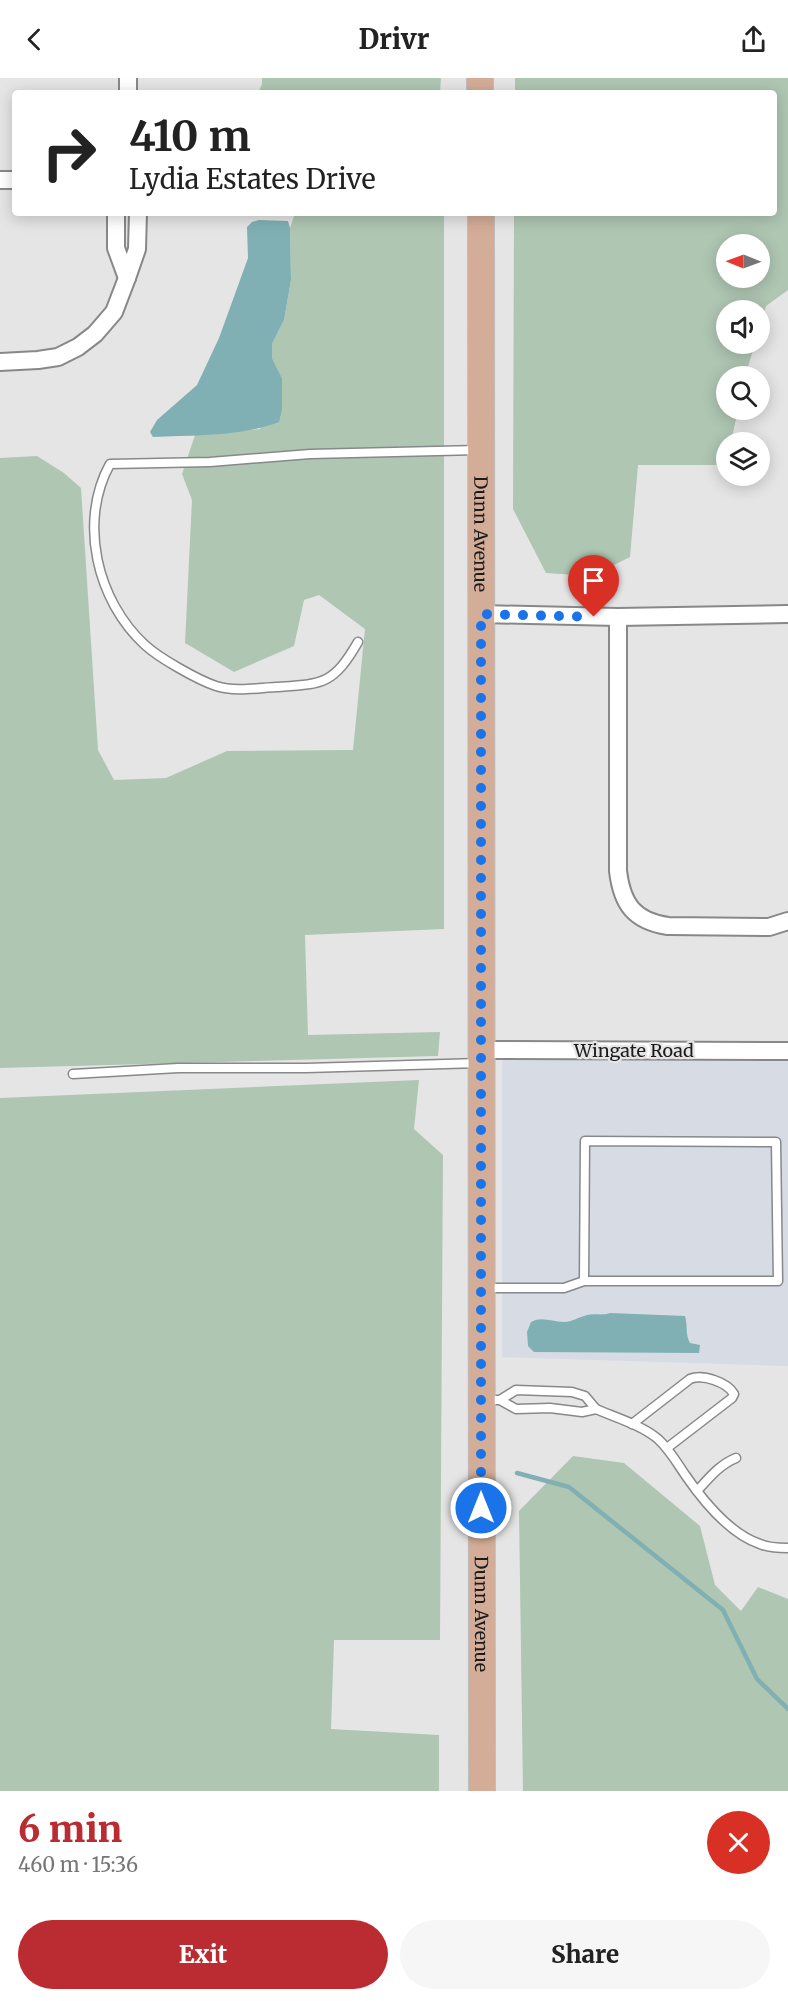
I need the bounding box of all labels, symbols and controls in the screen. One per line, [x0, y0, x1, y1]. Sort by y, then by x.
text: Drivr [358, 22, 430, 56]
icon: back [18, 23, 51, 56]
icon: share [737, 23, 770, 56]
text: 410 m [129, 110, 251, 162]
icon: right [30, 114, 108, 192]
text: Lydia Estates Drive [129, 162, 375, 196]
north arrow [716, 234, 770, 288]
map controls [716, 234, 770, 486]
button: sound [716, 300, 770, 354]
button: search [716, 366, 770, 420]
button: layers [716, 432, 770, 486]
street label: Dunn Avenue [470, 476, 493, 592]
pin [568, 555, 619, 617]
icon: arrive [577, 564, 610, 597]
street label: Wingate Road [573, 1039, 694, 1062]
position arrow [449, 1476, 513, 1540]
street label: Dunn Avenue [470, 1556, 493, 1672]
text: 6 min [18, 1807, 122, 1852]
button: close [707, 1811, 770, 1874]
text: 460 m · 15:36 [18, 1852, 138, 1877]
button: Exit [18, 1920, 388, 1989]
button: Share [400, 1920, 770, 1989]

